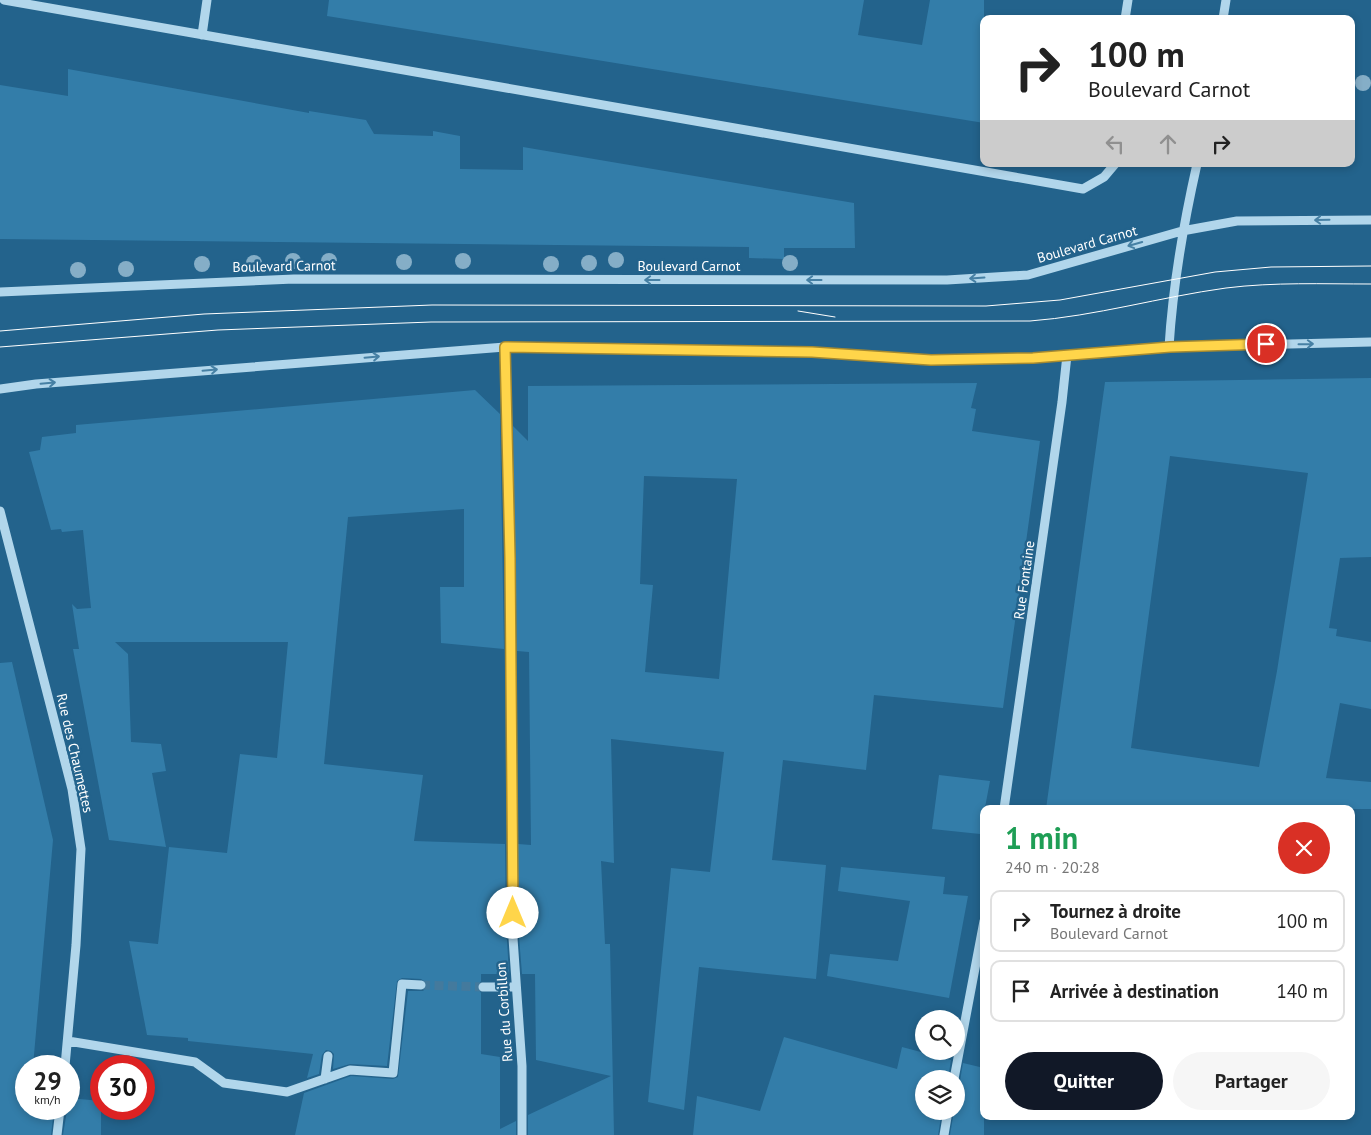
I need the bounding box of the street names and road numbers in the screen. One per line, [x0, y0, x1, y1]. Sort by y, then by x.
street label: Boulevard Carnot [1035, 221, 1139, 267]
street label: Boulevard Carnot [232, 256, 336, 276]
street label: Boulevard Carnot [637, 257, 741, 275]
street label: Rue Fontaine [1010, 540, 1038, 620]
street label: Rue des Chaumettes [53, 692, 97, 814]
street label: Rue du Corbillon [492, 962, 516, 1062]

